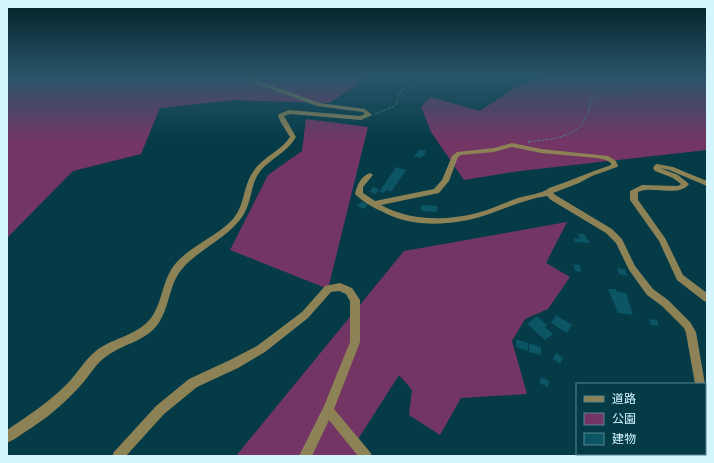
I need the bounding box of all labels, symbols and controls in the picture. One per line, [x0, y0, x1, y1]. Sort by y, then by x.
legend [576, 383, 706, 455]
text: 道路 [612, 392, 636, 406]
text: 公園 [612, 412, 636, 426]
text: 建物 [612, 432, 636, 446]

